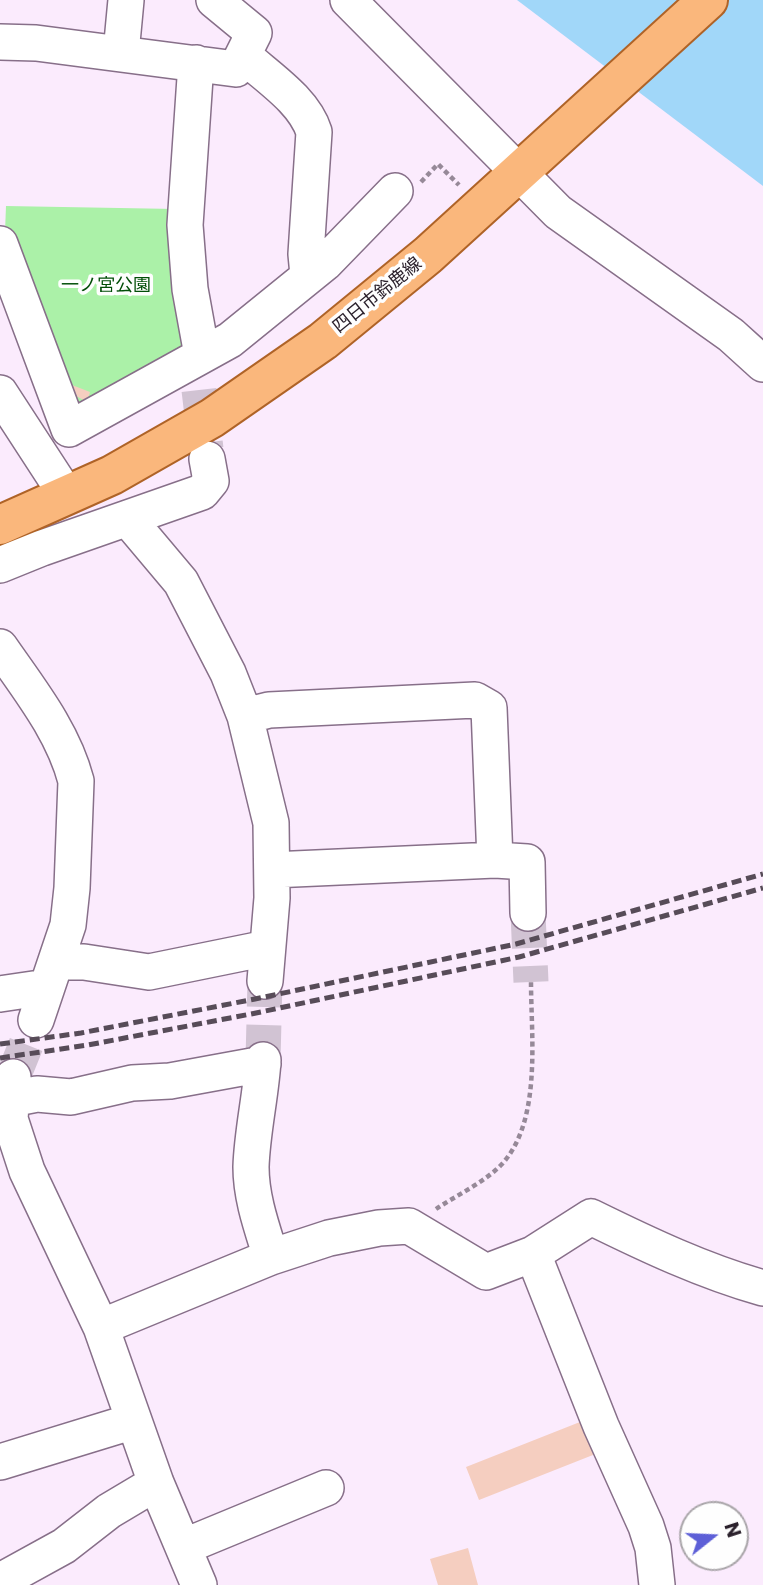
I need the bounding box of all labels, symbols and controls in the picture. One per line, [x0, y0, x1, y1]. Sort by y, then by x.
street label: 四日市鈴鹿線 [329, 254, 427, 338]
park label: 一ノ宮公園 [61, 275, 151, 297]
north arrow [679, 1501, 749, 1571]
text: N [717, 1519, 748, 1541]

